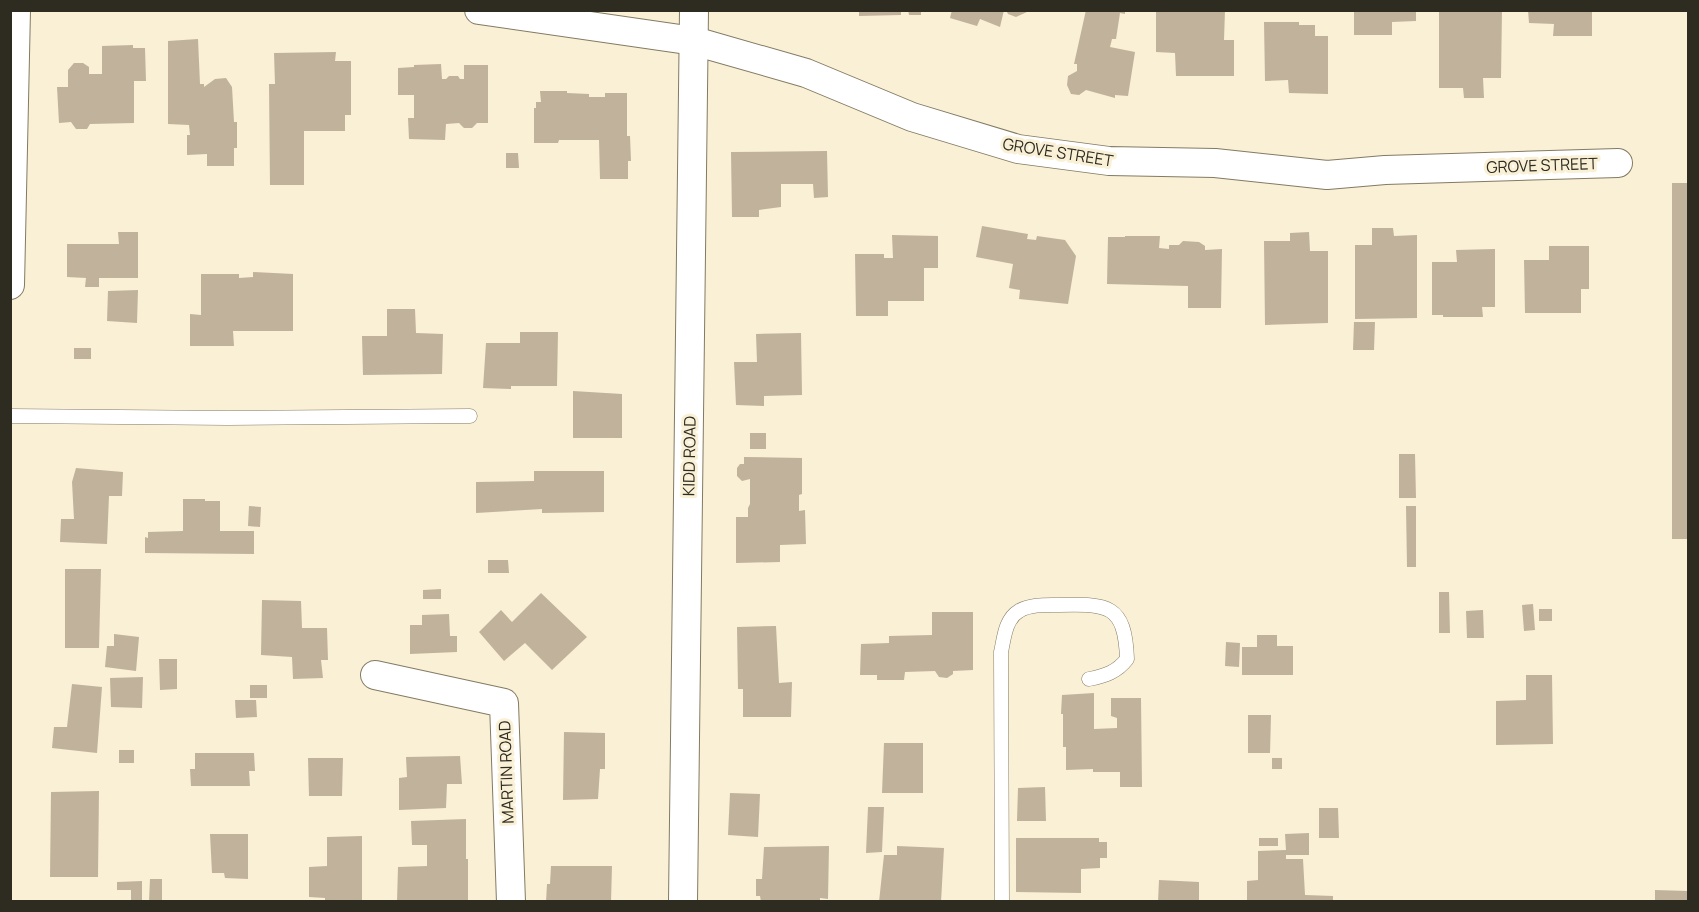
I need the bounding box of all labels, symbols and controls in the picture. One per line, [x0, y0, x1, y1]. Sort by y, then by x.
street label: GROVE STREET [1001, 132, 1115, 172]
street label: GROVE STREET [1486, 152, 1599, 178]
street label: KIDD ROAD [677, 415, 701, 496]
street label: MARTIN ROAD [493, 720, 519, 824]

